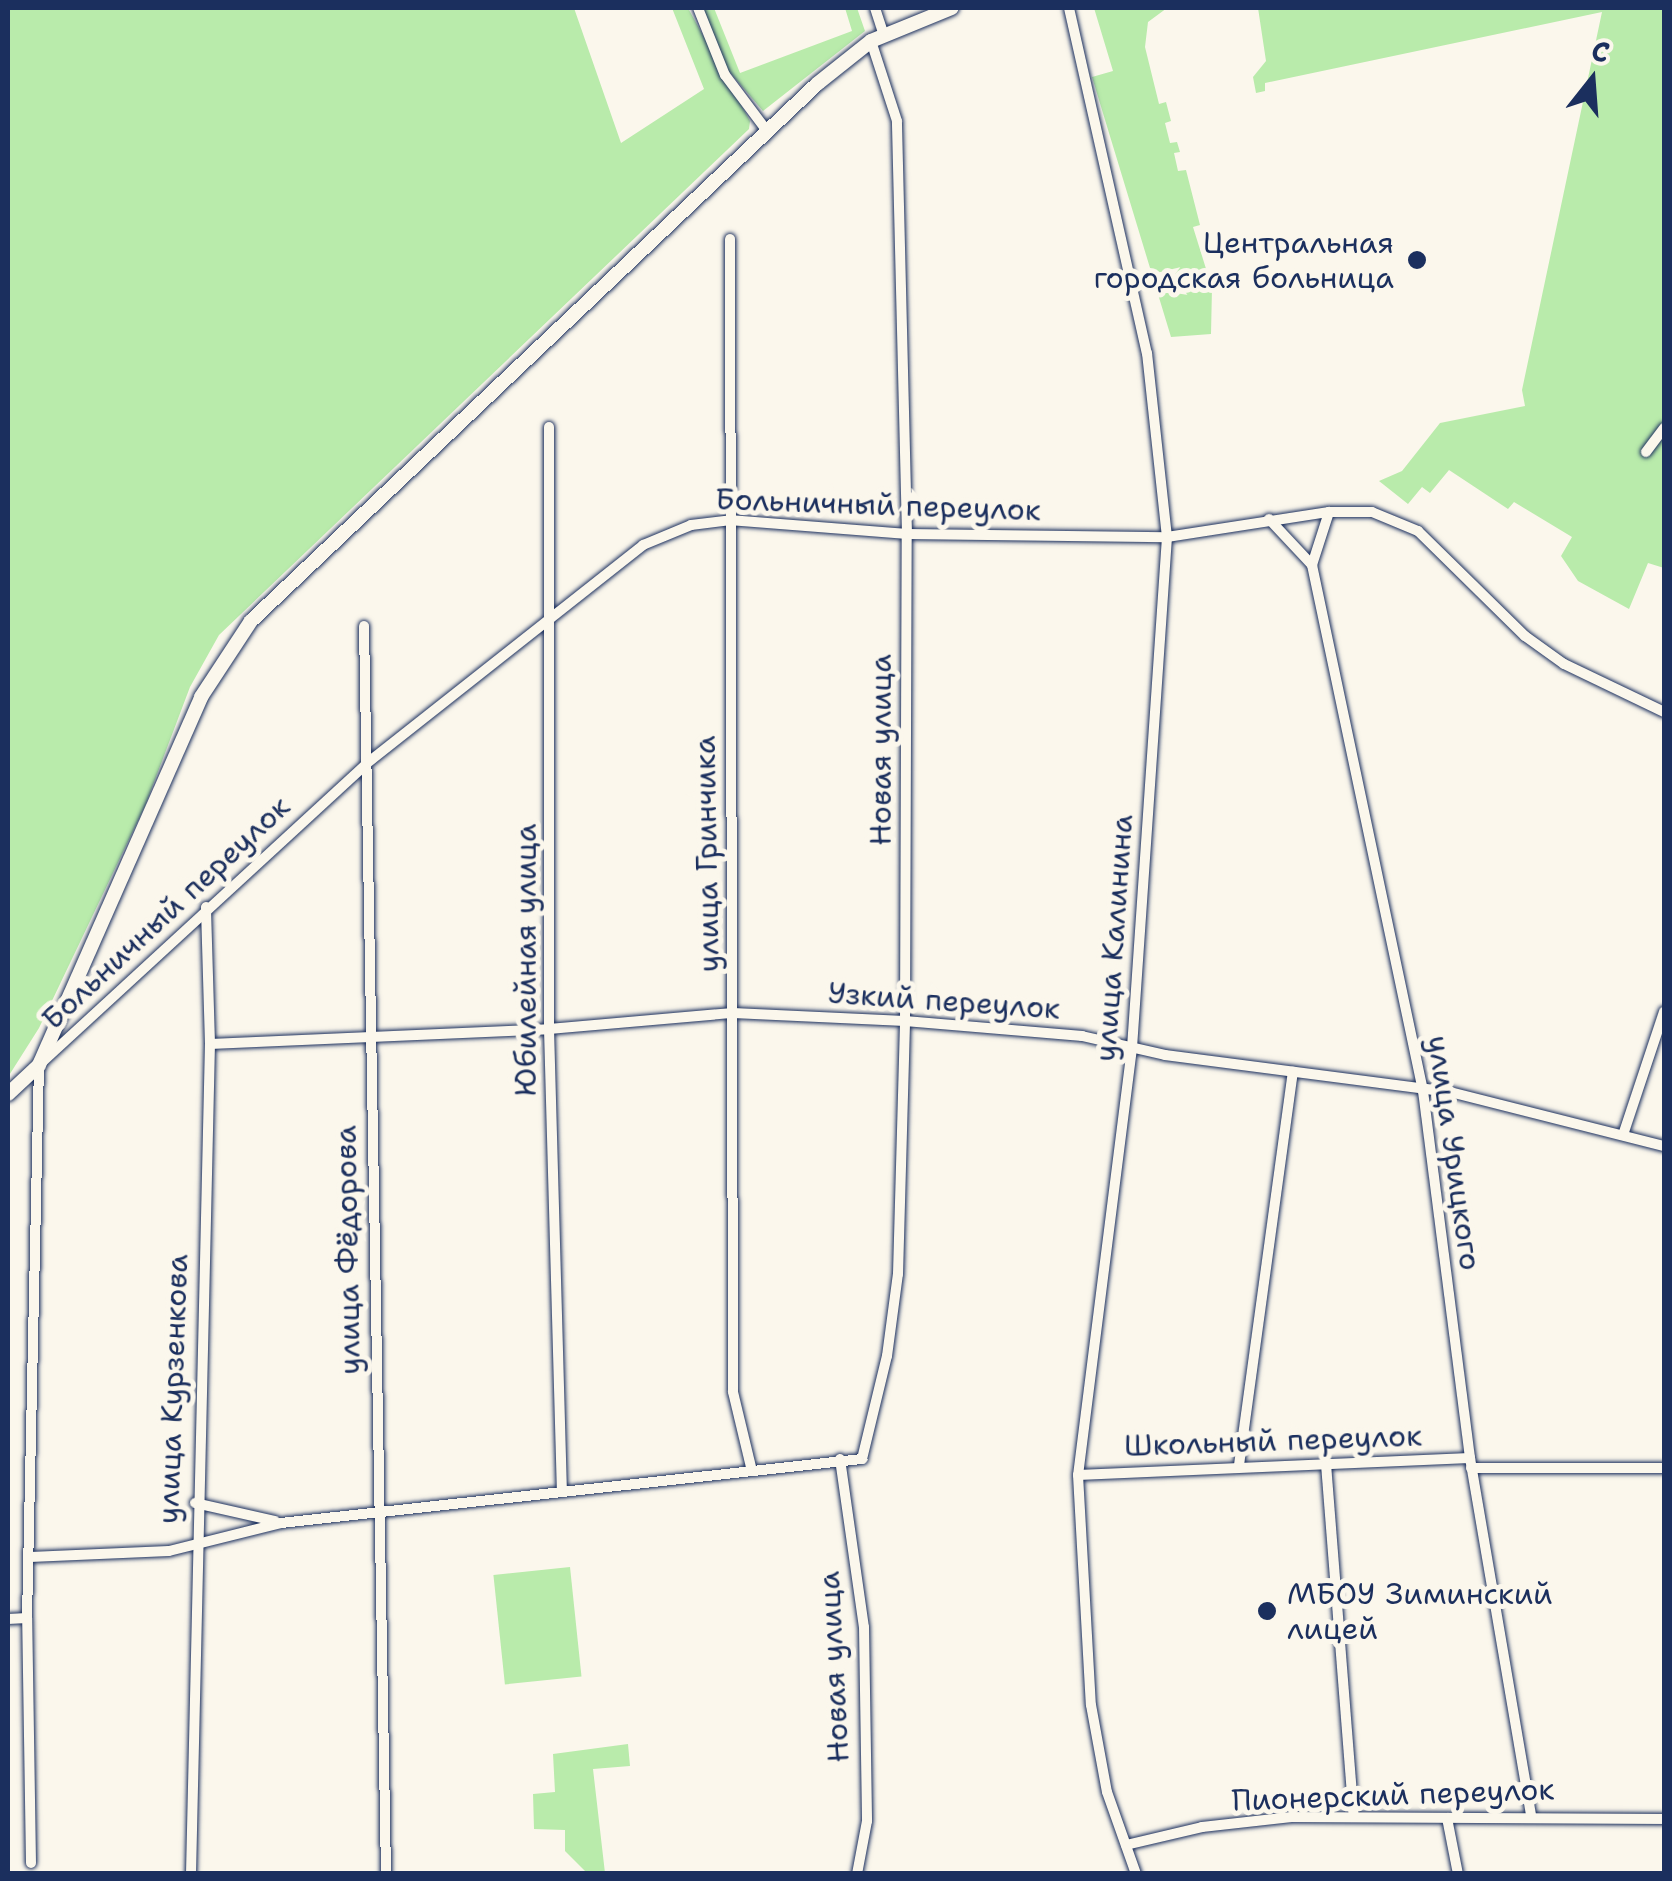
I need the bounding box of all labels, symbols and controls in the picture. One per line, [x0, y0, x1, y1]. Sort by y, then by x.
north arrow [1542, 30, 1642, 130]
text: С [1587, 31, 1615, 72]
place label: Центральная городская больница [1094, 225, 1394, 296]
marker: Центральная городская больница [1404, 247, 1430, 273]
street label: Больничный переулок [714, 481, 1042, 529]
street label: Новая улица [863, 654, 899, 846]
street label: улица Гринчика [687, 735, 727, 973]
street label: Больничный переулок [35, 789, 297, 1037]
street label: улица Калинина [1087, 813, 1141, 1063]
street label: Юбилейная улица [508, 824, 544, 1096]
street label: Узкий переулок [827, 975, 1061, 1027]
street label: улица Урицкого [1420, 1033, 1488, 1273]
street label: улица Фёдорова [328, 1125, 368, 1375]
street label: улица Курзенкова [150, 1253, 196, 1525]
street label: Школьный переулок [1123, 1418, 1423, 1464]
street label: Новая улица [811, 1570, 857, 1764]
place label: МБОУ Зиминский лицей [1287, 1576, 1553, 1646]
marker: МБОУ Зиминский лицей [1256, 1600, 1278, 1622]
street label: Пионерский переулок [1231, 1771, 1555, 1819]

